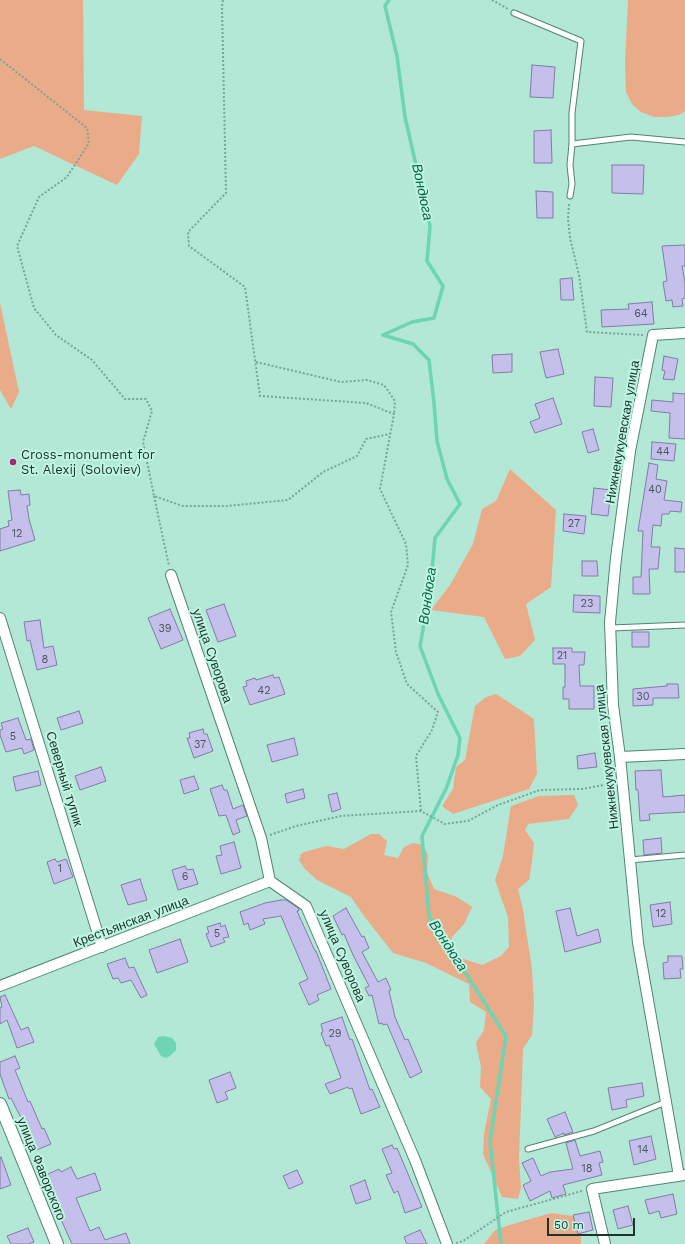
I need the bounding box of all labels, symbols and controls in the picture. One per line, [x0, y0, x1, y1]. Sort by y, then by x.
water label: Вондюга [408, 162, 436, 222]
house number: 64 [634, 307, 648, 321]
street label: Нижнекукуевская улица [603, 359, 643, 505]
house number: 44 [656, 445, 670, 459]
place label: Cross-monument for St. Alexij (Soloviev) [21, 447, 155, 478]
marker: Cross-monument for St. Alexij (Soloviev) [8, 457, 18, 467]
house number: 40 [648, 483, 662, 497]
house number: 27 [568, 517, 580, 531]
house number: 12 [12, 527, 22, 541]
water label: Вондюга [416, 566, 440, 626]
house number: 23 [581, 597, 593, 611]
street label: улица Суворова [189, 607, 235, 705]
house number: 39 [158, 622, 172, 636]
house number: 21 [557, 649, 567, 663]
house number: 8 [42, 653, 48, 667]
house number: 42 [257, 684, 271, 698]
street label: Нижнекукуевская улица [592, 684, 622, 830]
house number: 30 [636, 690, 650, 704]
house number: 5 [10, 730, 16, 744]
street label: Северный тупик [42, 730, 86, 828]
house number: 37 [194, 738, 206, 752]
house number: 1 [58, 862, 62, 876]
house number: 6 [182, 870, 188, 884]
street label: Крестьянская улица [71, 893, 191, 951]
house number: 12 [656, 907, 666, 921]
street label: улица Суворова [316, 908, 368, 1004]
water label: Вондюга [425, 917, 471, 975]
house number: 5 [214, 927, 220, 941]
house number: 29 [328, 1027, 342, 1041]
street label: улица Фаворского [13, 1115, 69, 1223]
house number: 14 [637, 1143, 649, 1157]
house number: 18 [581, 1162, 593, 1176]
scale bar [549, 1210, 637, 1236]
text: 50 m [554, 1218, 584, 1232]

